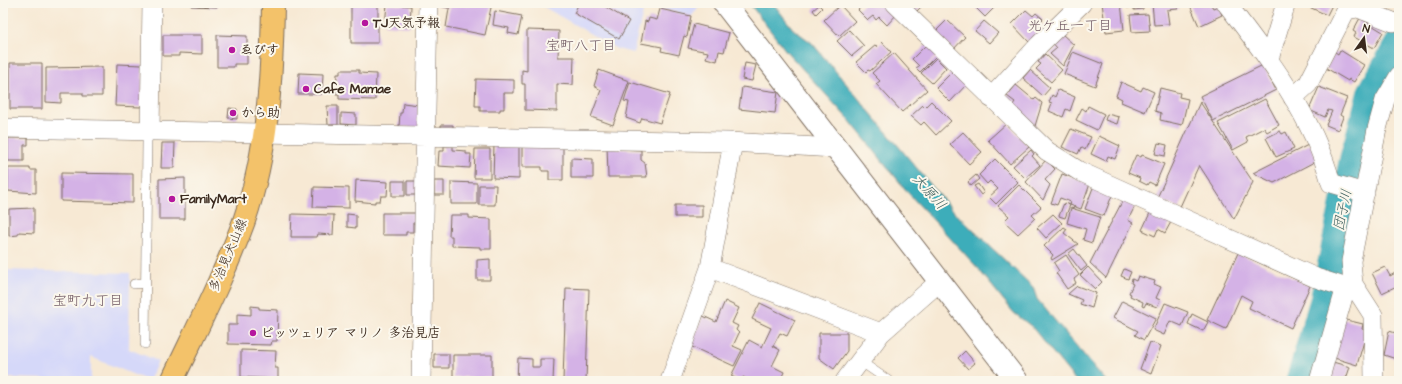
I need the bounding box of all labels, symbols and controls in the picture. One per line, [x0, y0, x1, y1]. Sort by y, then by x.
place label: TJ天気予報 [372, 14, 440, 32]
district label: 光ケ丘一丁目 [1028, 16, 1112, 36]
marker: TJ天気予報 [360, 18, 370, 28]
north arrow [1344, 18, 1384, 58]
text: N [1361, 21, 1372, 37]
district label: 宝町八丁目 [546, 36, 616, 56]
place label: ゑびす [240, 41, 279, 59]
marker: ゑびす [227, 45, 237, 55]
place label: Cafe Mamae [314, 80, 391, 98]
marker: Cafe Mamae [301, 84, 311, 94]
place label: から助 [241, 104, 280, 122]
marker: から助 [228, 108, 238, 118]
water label: 大原川 [908, 170, 950, 214]
water label: 団子川 [1329, 187, 1357, 233]
place label: FamilyMart [180, 190, 247, 209]
marker: FamilyMart [167, 194, 177, 204]
street label: 多治見犬山線 [204, 215, 252, 294]
district label: 宝町九丁目 [53, 291, 123, 311]
place label: ピッツェリア マリノ 多治見店 [261, 324, 440, 342]
marker: ピッツェリア マリノ 多治見店 [248, 328, 258, 338]

